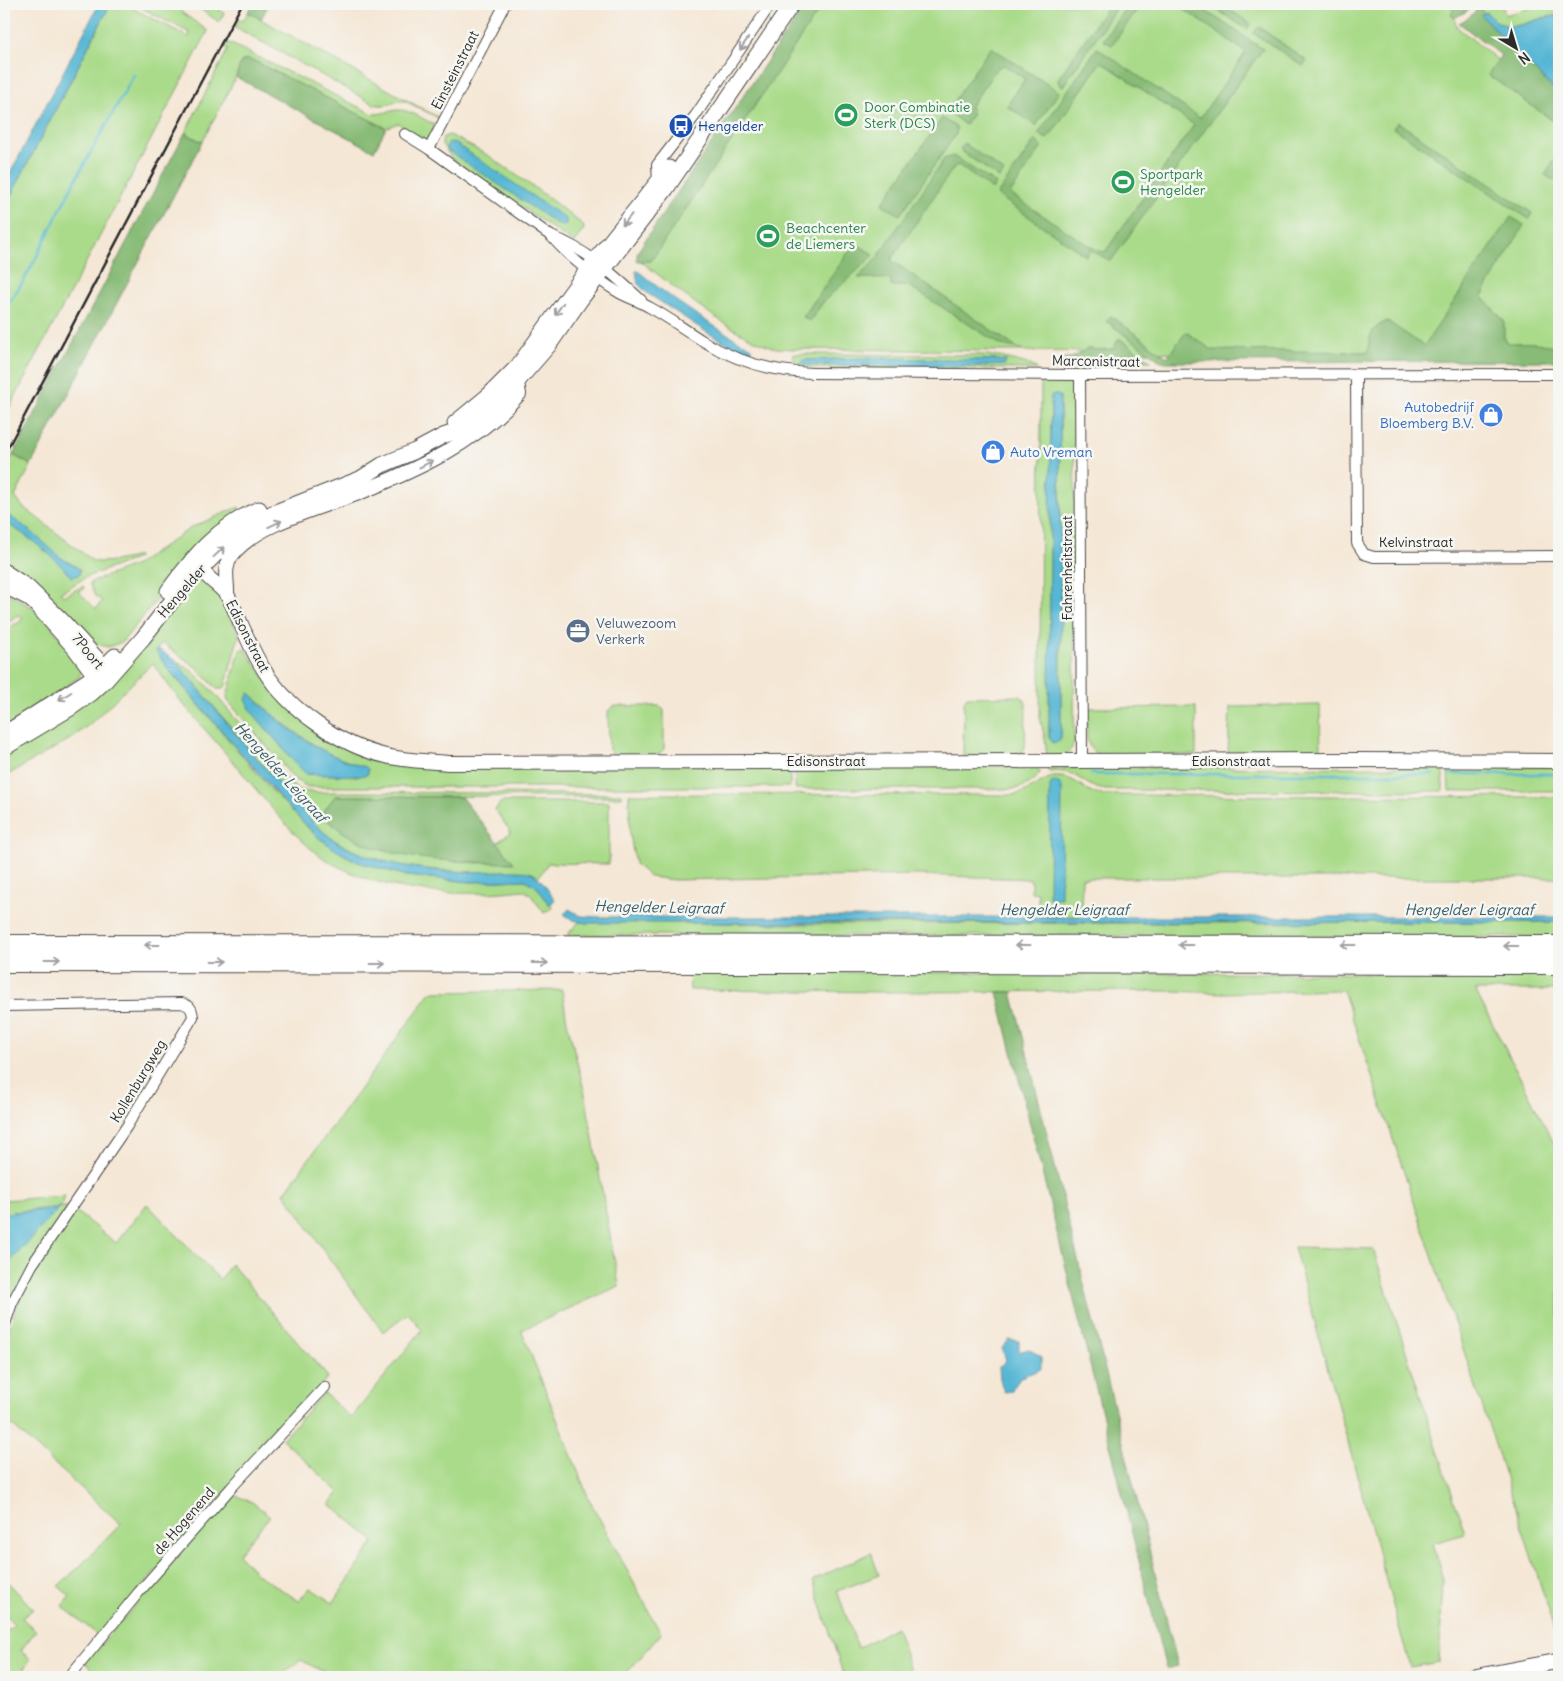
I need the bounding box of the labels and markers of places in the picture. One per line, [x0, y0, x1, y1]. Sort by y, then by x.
place label: Door Combinatie Sterk (DCS) [864, 98, 970, 132]
sports icon: Door Combinatie Sterk (DCS) [833, 102, 859, 128]
bus stop icon: Hengelder [668, 113, 694, 139]
place label: Hengelder [698, 117, 764, 135]
place label: Sportpark Hengelder [1140, 165, 1206, 199]
sports icon: Sportpark Hengelder [1110, 169, 1136, 195]
place label: Beachcenter de Liemers [786, 219, 866, 253]
sports icon: Beachcenter de Liemers [755, 223, 781, 249]
place label: Autobedrijf Bloemberg B.V. [1380, 398, 1474, 432]
shop icon: Autobedrijf Bloemberg B.V. [1478, 402, 1504, 428]
shop icon: Auto Vreman [980, 439, 1006, 465]
place label: Auto Vreman [1010, 443, 1093, 461]
place label: Veluwezoom Verkerk [596, 614, 676, 648]
office icon: Veluwezoom Verkerk [565, 618, 591, 644]

